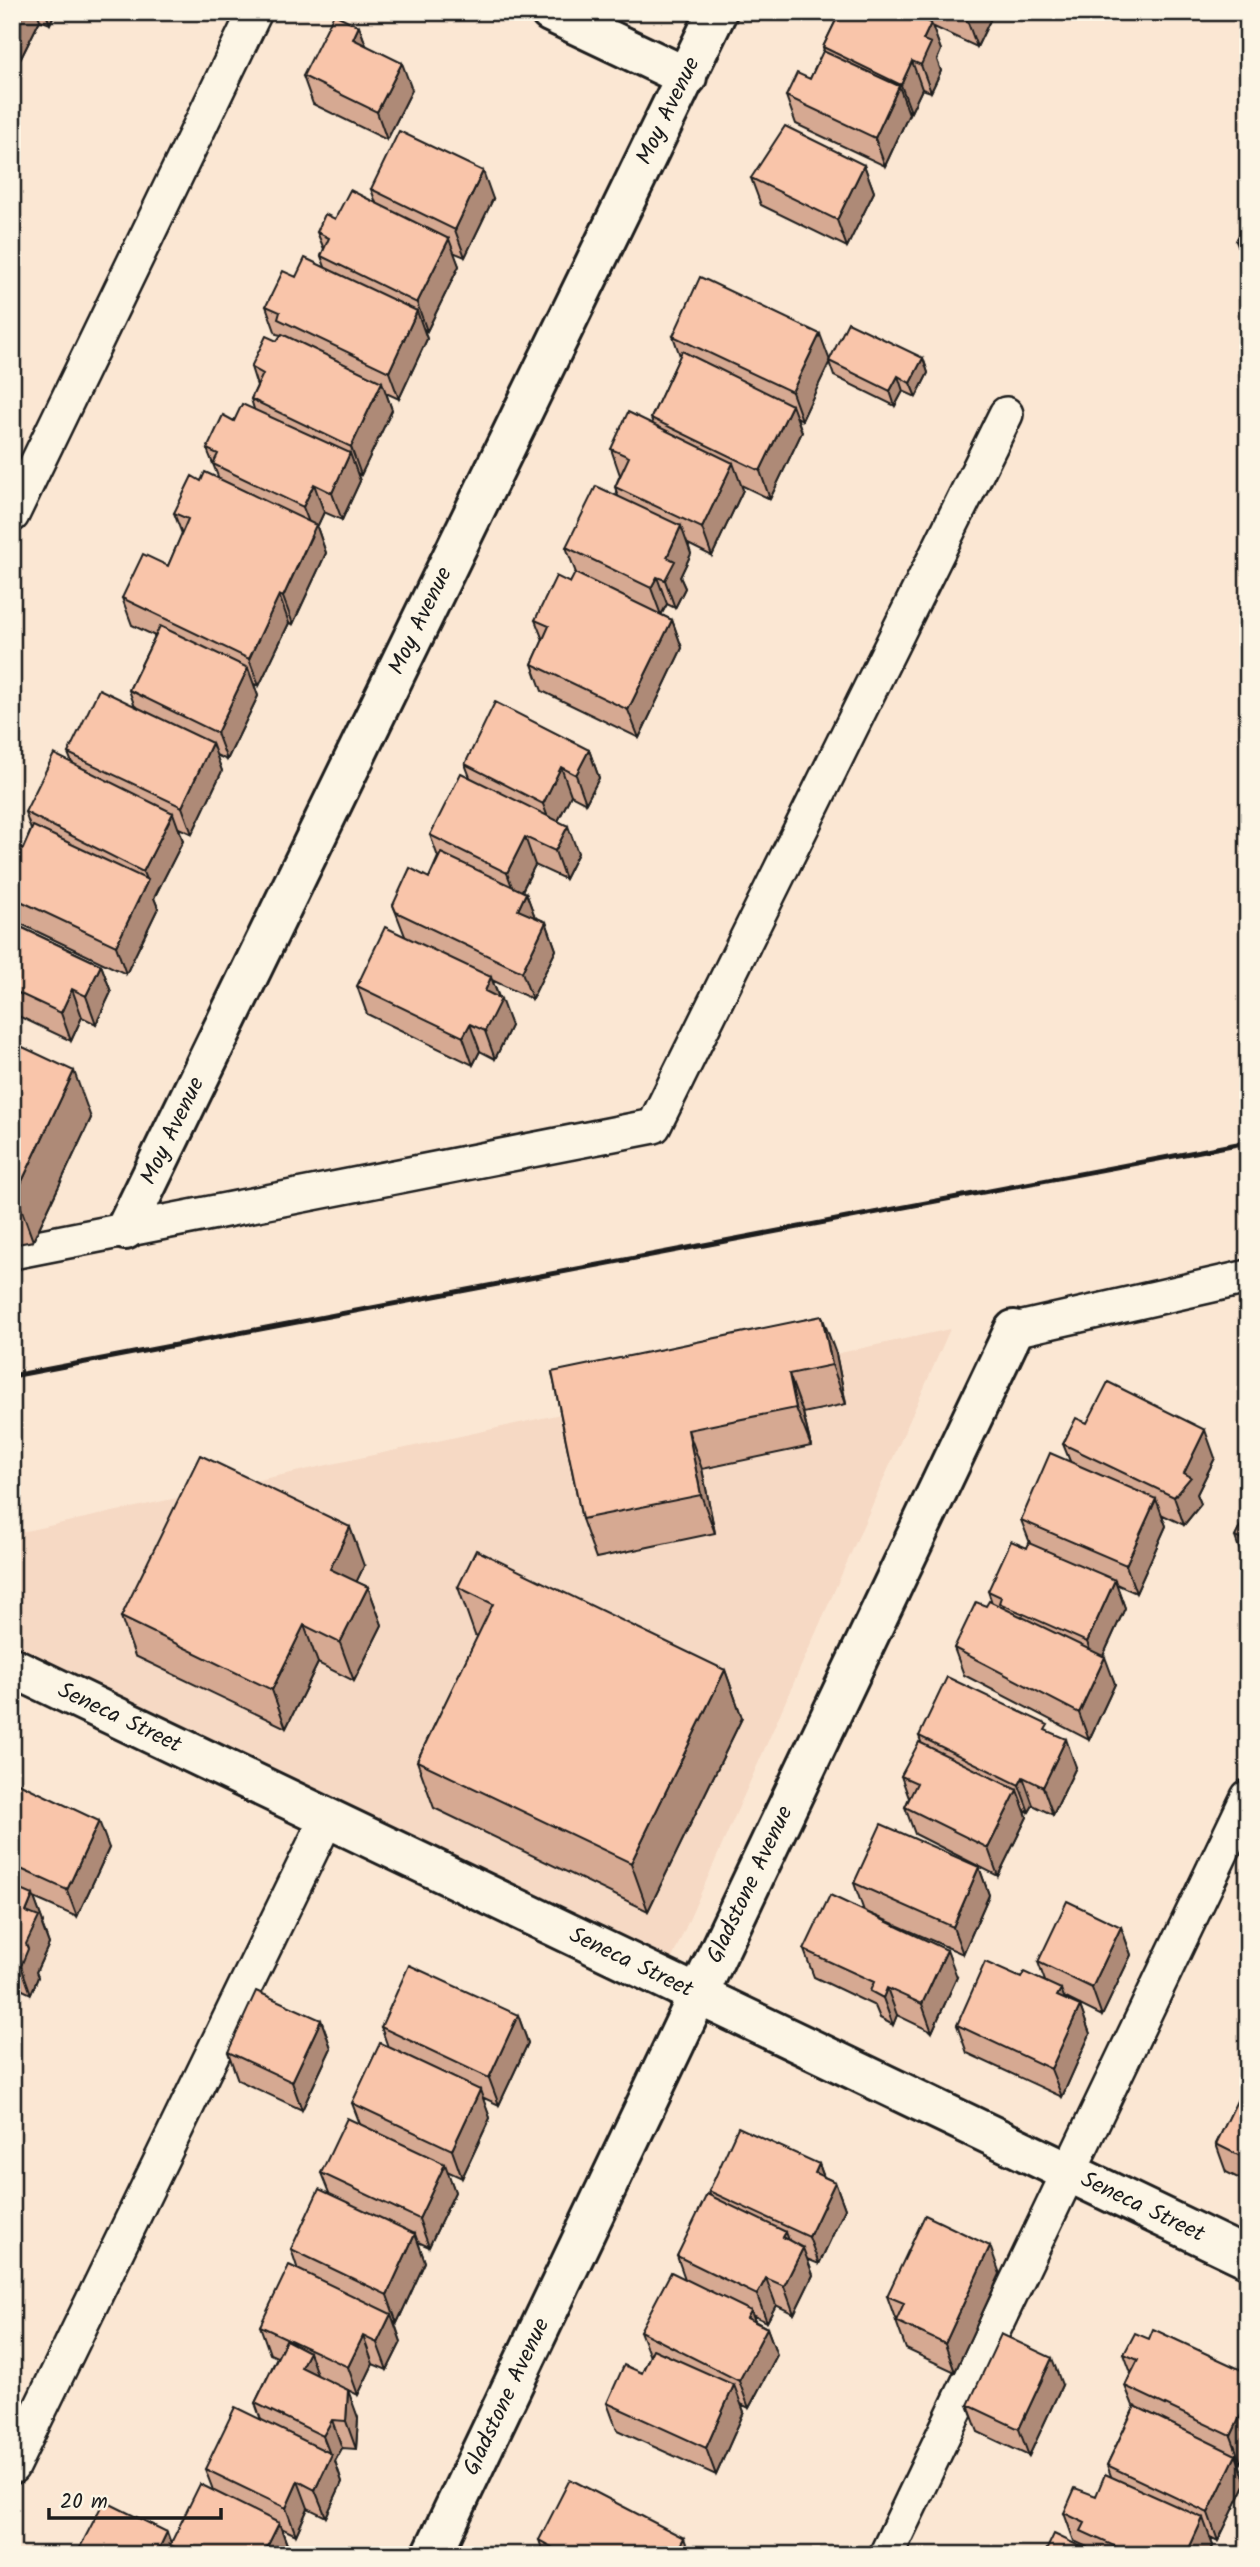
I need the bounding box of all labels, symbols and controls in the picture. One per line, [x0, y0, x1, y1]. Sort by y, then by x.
street label: Moy Avenue [627, 51, 710, 171]
street label: Moy Avenue [379, 561, 463, 681]
street label: Moy Avenue [131, 1071, 215, 1191]
street label: Seneca Street [51, 1673, 188, 1764]
street label: Gladstone Avenue [698, 1800, 803, 1970]
street label: Seneca Street [563, 1918, 700, 2009]
street label: Seneca Street [1074, 2162, 1212, 2253]
street label: Gladstone Avenue [454, 2312, 560, 2482]
scale bar [49, 2476, 220, 2520]
text: 20 m [60, 2486, 108, 2519]

